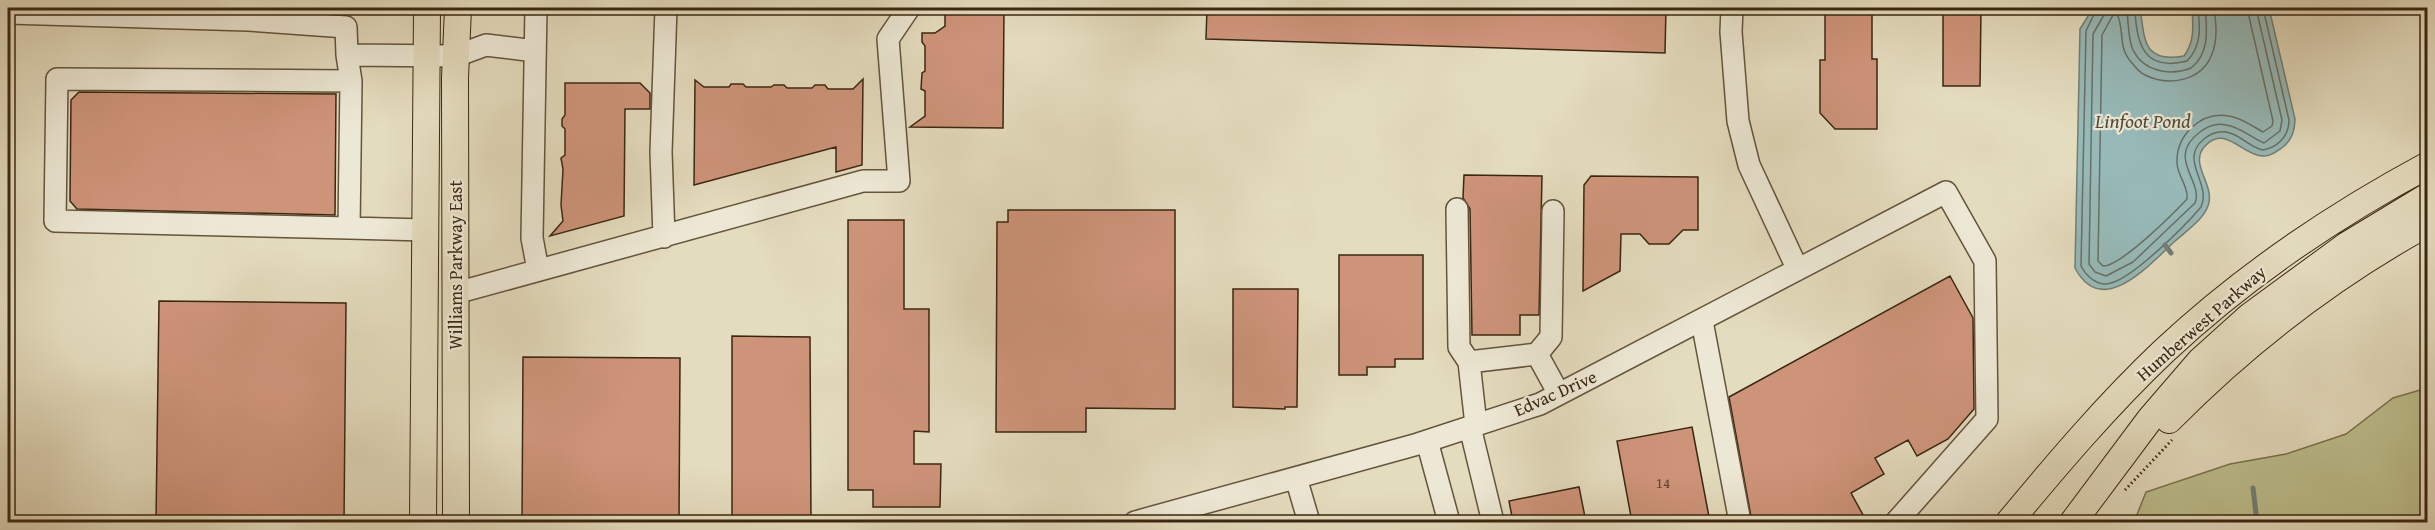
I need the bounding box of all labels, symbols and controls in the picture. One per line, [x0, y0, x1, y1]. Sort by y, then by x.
water label: Linfoot Pond [2094, 106, 2191, 135]
street label: Williams Parkway East [442, 180, 469, 350]
street label: Humberwest Parkway [2130, 259, 2272, 387]
street label: Edvac Drive [1509, 363, 1601, 423]
house number: 14 [1656, 472, 1670, 493]

